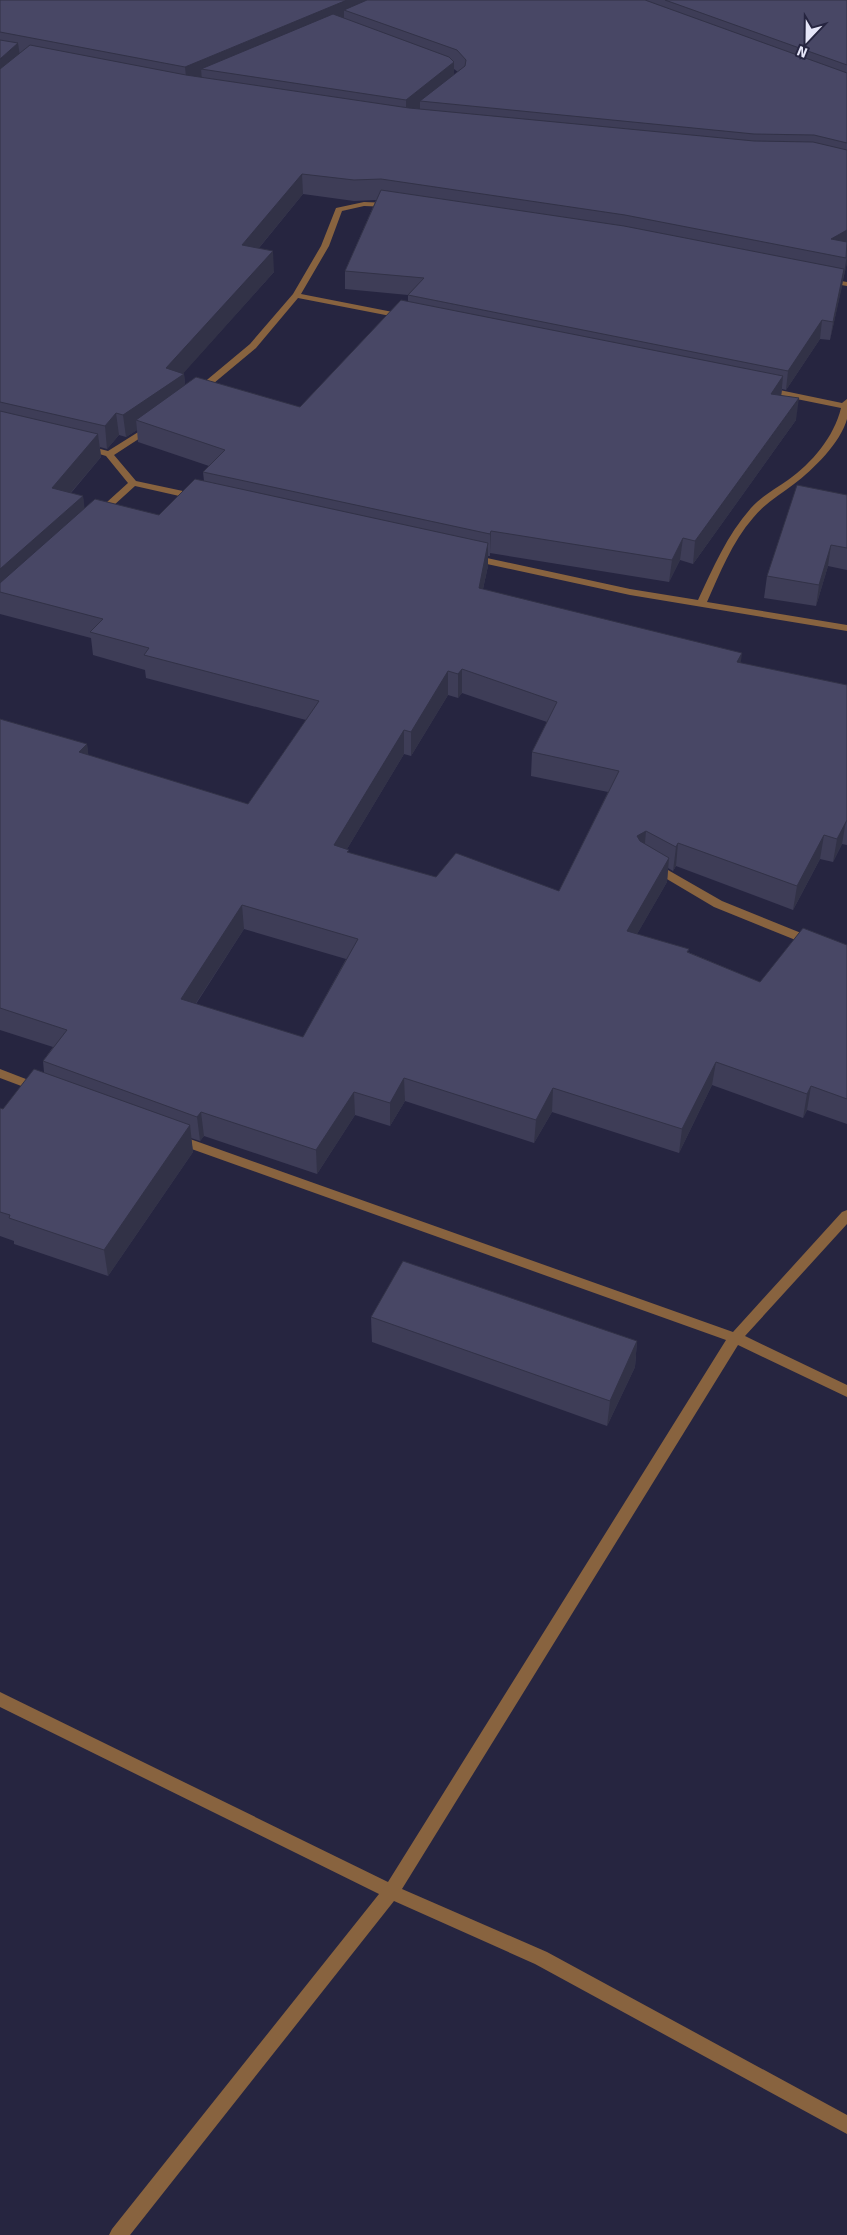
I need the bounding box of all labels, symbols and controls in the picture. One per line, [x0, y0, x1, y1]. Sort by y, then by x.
north arrow [782, 15, 832, 65]
text: N [795, 42, 810, 61]

